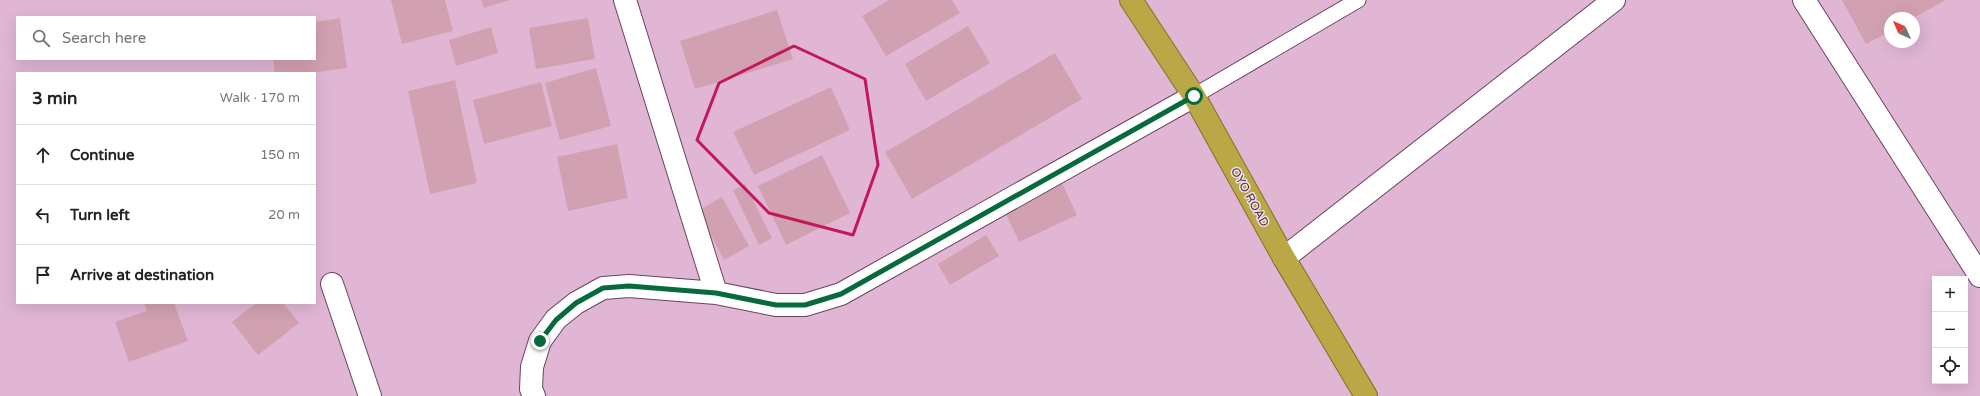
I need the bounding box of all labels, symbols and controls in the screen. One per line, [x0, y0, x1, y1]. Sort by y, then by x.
north arrow [1884, 12, 1920, 48]
search box [16, 16, 316, 60]
icon: search [30, 27, 52, 49]
text: Search here [62, 29, 146, 47]
route start [1185, 87, 1203, 105]
text: 3 min [32, 88, 77, 109]
text: Walk · 170 m [220, 90, 300, 106]
icon: ahead [32, 144, 54, 166]
text: Continue [70, 146, 134, 164]
text: 150 m [260, 147, 300, 163]
street label: OYO ROAD [1228, 165, 1272, 229]
icon: left [32, 204, 54, 226]
text: Turn left [70, 206, 130, 224]
text: 20 m [268, 207, 300, 223]
icon: arrive [32, 264, 54, 286]
text: Arrive at destination [70, 266, 214, 284]
map controls [1932, 276, 1968, 384]
button: + [1932, 276, 1968, 312]
button: − [1932, 312, 1968, 348]
route end [531, 332, 549, 350]
button: locate [1932, 348, 1968, 384]

